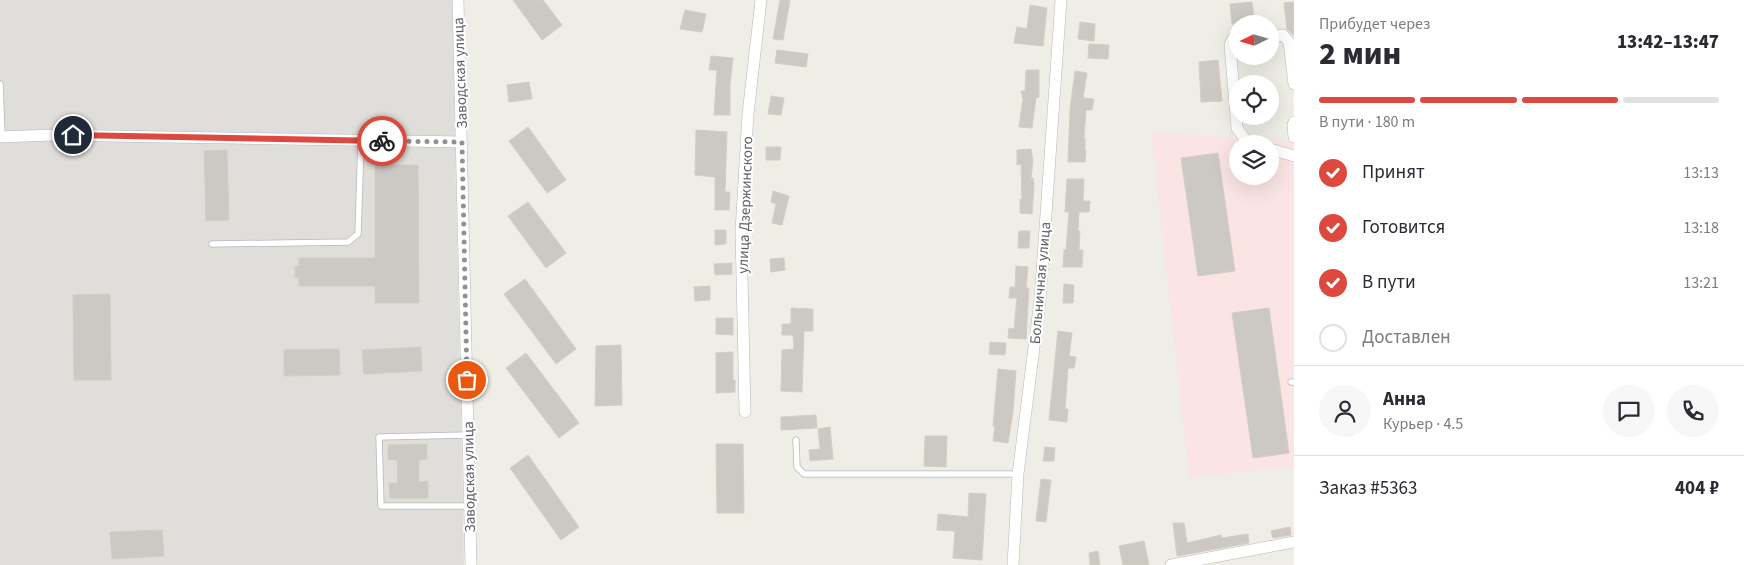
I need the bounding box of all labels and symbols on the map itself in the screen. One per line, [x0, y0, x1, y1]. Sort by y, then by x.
north arrow [1229, 15, 1279, 65]
street label: Заводская улица [448, 17, 473, 129]
pin [52, 114, 94, 156]
courier [357, 116, 407, 166]
street label: улица Дзержинского [733, 136, 758, 274]
street label: Больничная улица [1025, 221, 1056, 345]
pin [446, 359, 488, 401]
street label: Заводская улица [458, 421, 481, 533]

